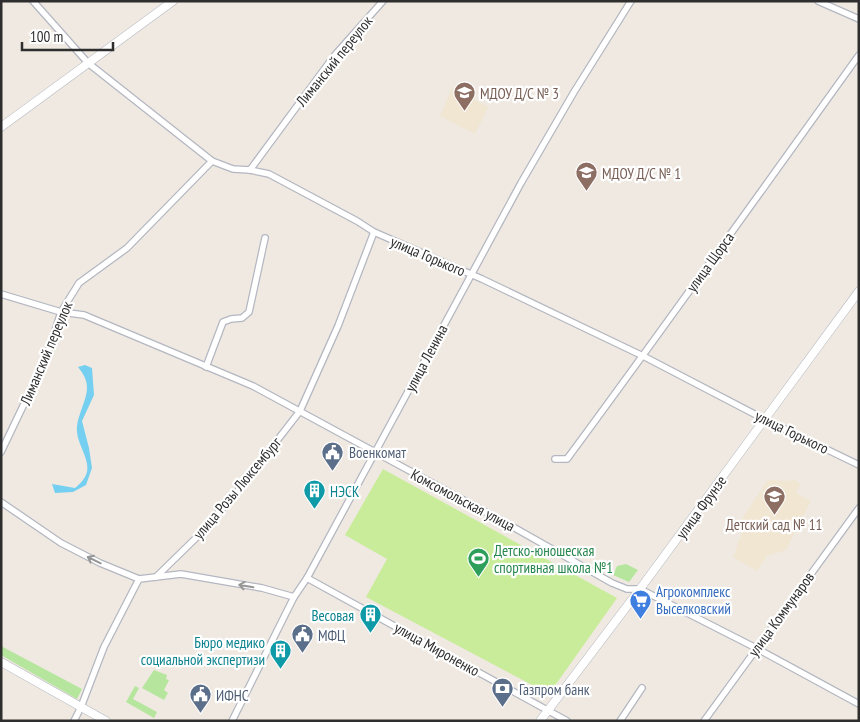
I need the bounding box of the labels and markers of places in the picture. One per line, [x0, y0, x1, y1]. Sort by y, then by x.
school or university icon: МДОУ Д/С № 3 [452, 81, 476, 112]
place label: МДОУ Д/С № 3 [480, 84, 559, 103]
school or university icon: МДОУ Д/С № 1 [574, 161, 598, 192]
place label: МДОУ Д/С № 1 [602, 164, 681, 183]
public building icon: Военкомат [321, 440, 345, 471]
place label: Военкомат [349, 443, 406, 462]
building icon: НЭСК [302, 479, 326, 510]
place label: НЭСК [330, 482, 360, 501]
school or university icon: Детский сад № 11 [762, 484, 786, 515]
place label: Детский сад № 11 [726, 515, 822, 534]
place label: Детско-юношеская спортивная школа №1 [494, 541, 613, 577]
sports icon: Детско-юношеская спортивная школа №1 [466, 547, 490, 578]
place label: Агрокомплекс Выселковский [656, 582, 731, 618]
supermarket icon: Агрокомплекс Выселковский [628, 588, 652, 619]
building icon: Весовая [358, 603, 382, 634]
place label: Весовая [311, 606, 354, 625]
public building icon: МФЦ [290, 623, 314, 654]
place label: МФЦ [318, 626, 345, 645]
place label: Бюро медико социальной экспертизи [141, 633, 265, 669]
building icon: Бюро медико социальной экспертизи [269, 639, 293, 670]
bank icon: Газпром банк [491, 677, 515, 708]
place label: Газпром банк [519, 680, 590, 699]
public building icon: ИФНС [188, 683, 212, 714]
place label: ИФНС [216, 686, 249, 705]

